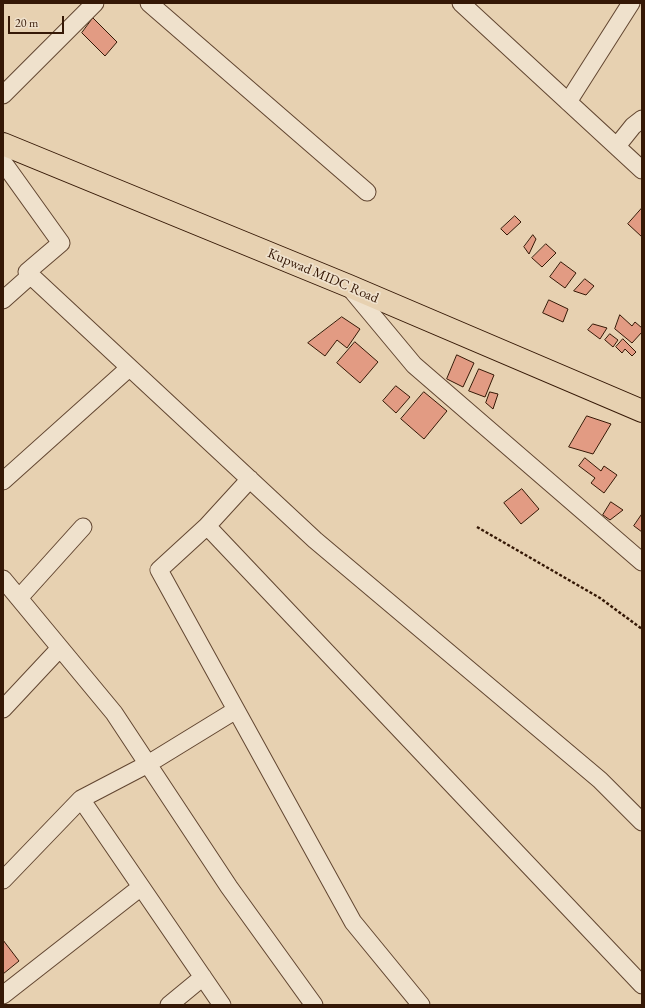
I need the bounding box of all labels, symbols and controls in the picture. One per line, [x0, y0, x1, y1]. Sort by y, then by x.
scale bar [10, 8, 66, 34]
text: 20 m [15, 15, 38, 31]
street label: Kupwad MIDC Road [265, 245, 381, 307]

